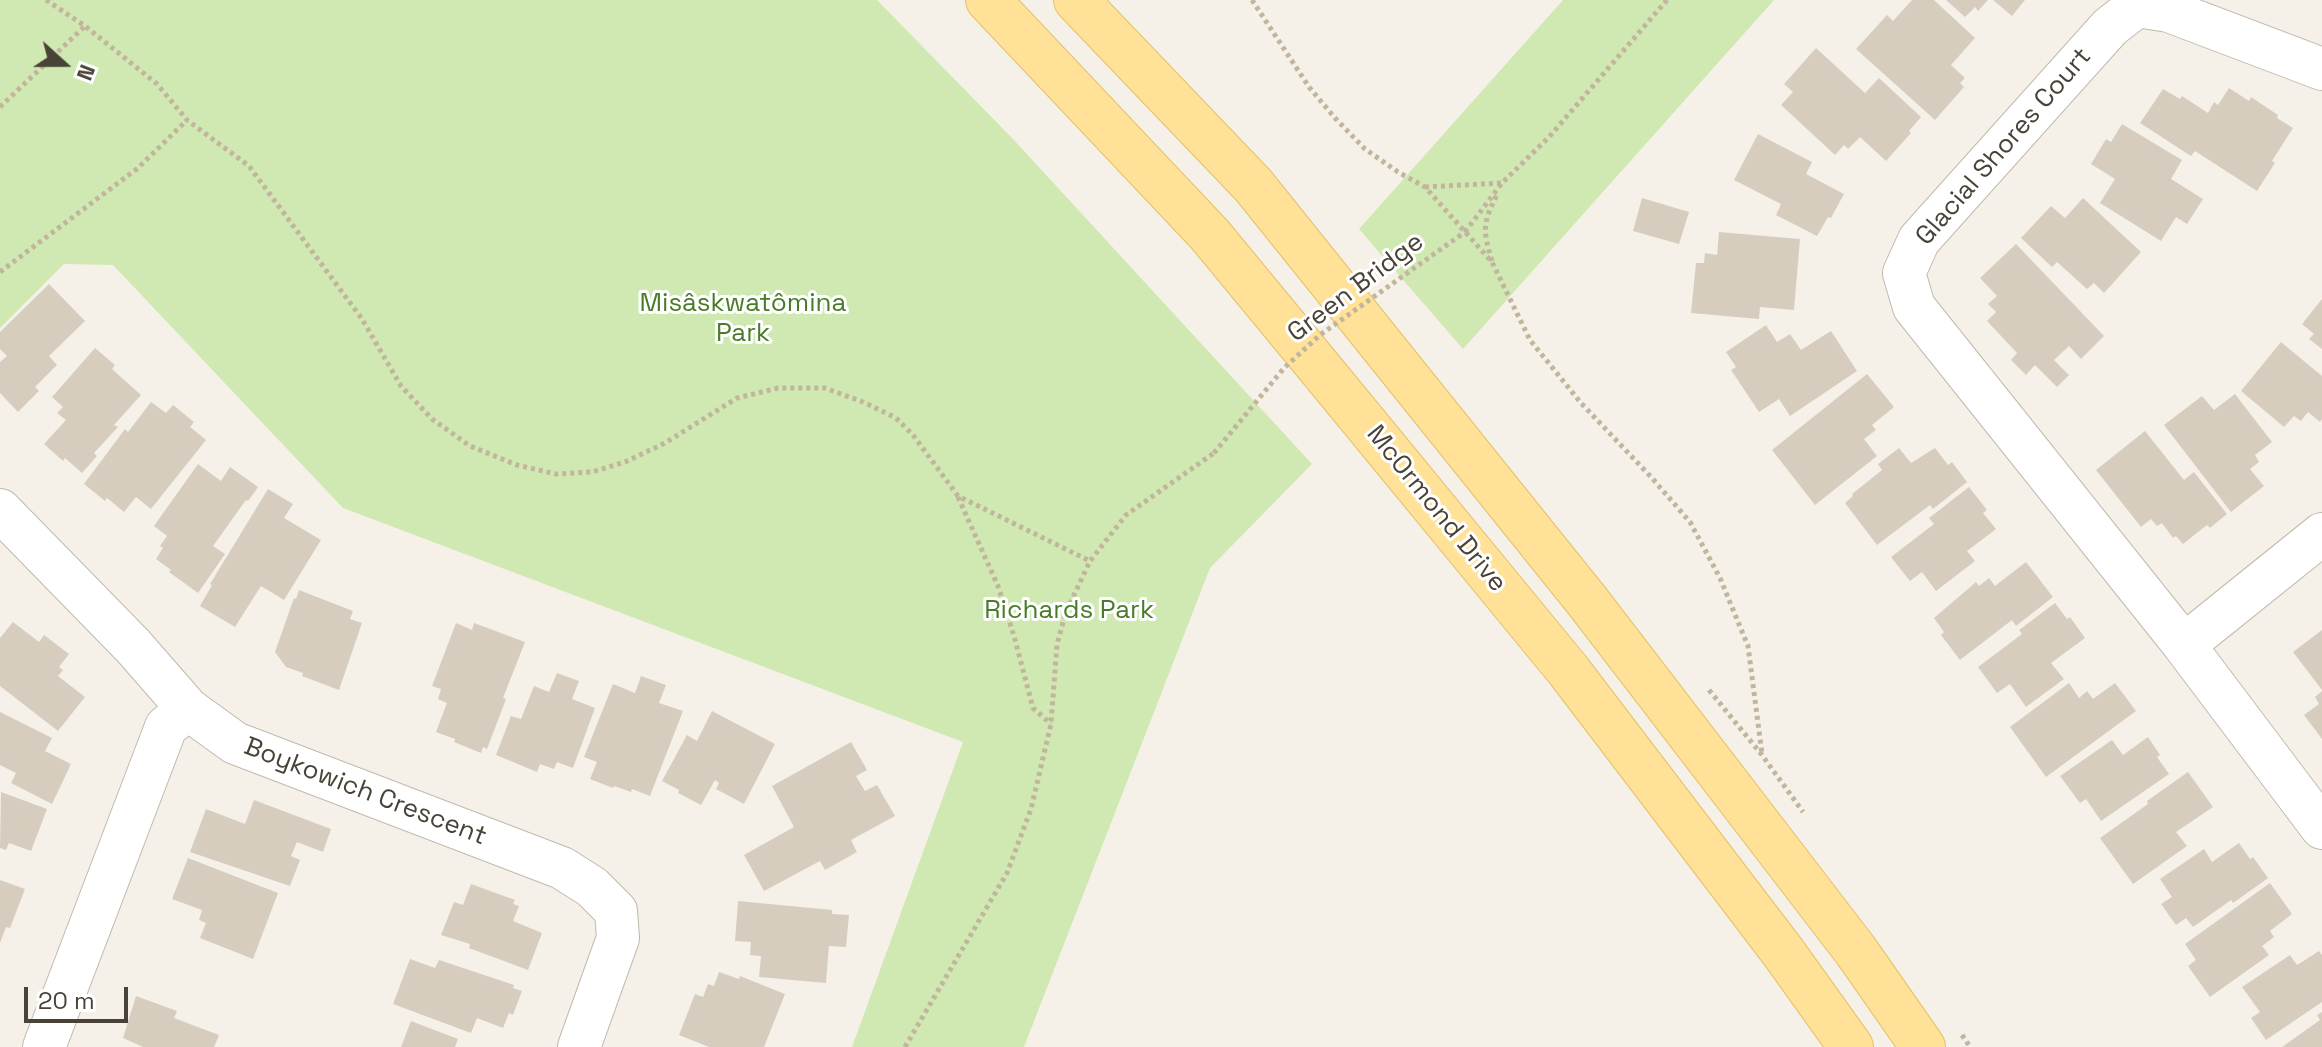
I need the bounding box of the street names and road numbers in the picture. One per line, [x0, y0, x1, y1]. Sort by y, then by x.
street label: Glacial Shores Court [1910, 42, 2098, 252]
street label: Green Bridge [1282, 227, 1430, 349]
street label: McOrmond Drive [1359, 419, 1513, 599]
street label: Boykowich Crescent [239, 731, 491, 853]

